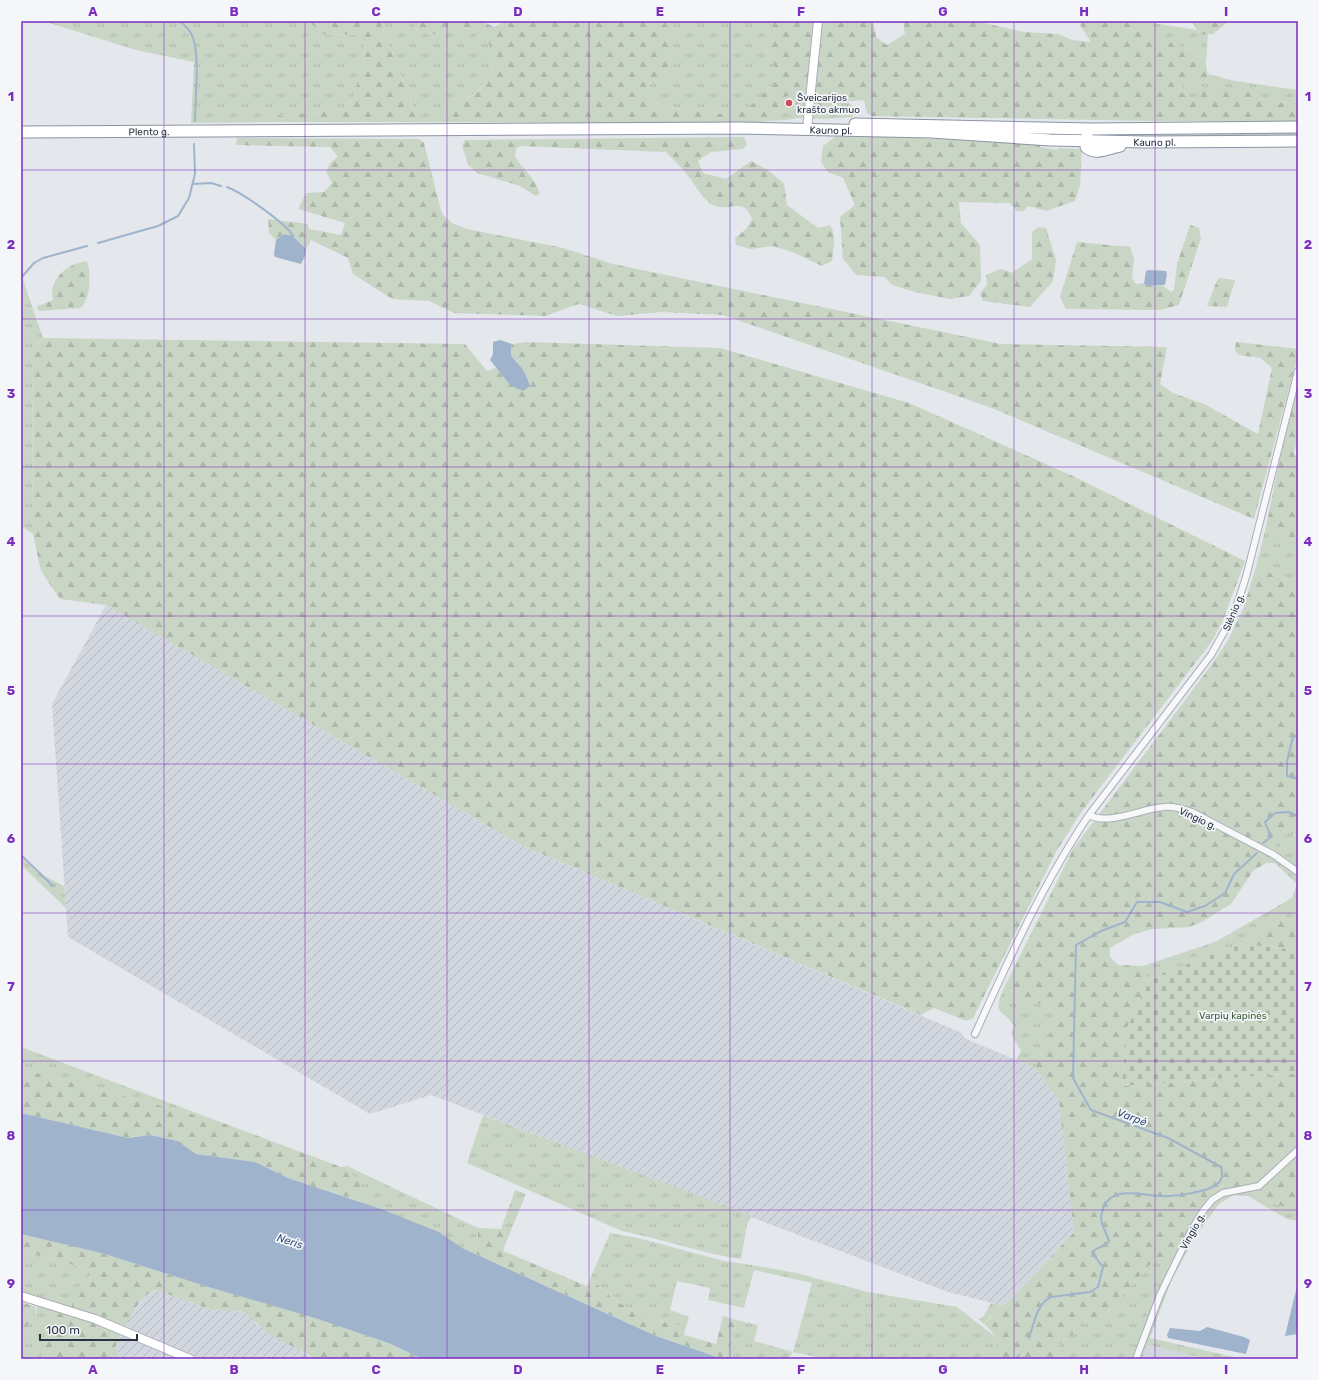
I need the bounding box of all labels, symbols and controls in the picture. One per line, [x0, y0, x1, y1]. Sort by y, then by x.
text: A [88, 4, 98, 19]
text: B [229, 4, 239, 19]
text: C [371, 4, 381, 19]
text: D [513, 4, 523, 19]
text: E [656, 4, 664, 19]
text: F [797, 4, 805, 19]
text: G [938, 4, 948, 19]
text: H [1079, 4, 1089, 19]
text: I [1224, 4, 1228, 19]
text: 1 [8, 89, 14, 104]
text: 1 [1305, 89, 1311, 104]
place label: Šveicarijos krašto akmuo [797, 92, 860, 116]
marker: Šveicarijos krašto akmuo [784, 98, 794, 108]
street label: Kauno pl. [809, 124, 852, 137]
street label: Plento g. [128, 126, 170, 138]
street label: Kauno pl. [1133, 137, 1176, 149]
text: 2 [7, 237, 15, 252]
text: 2 [1304, 237, 1312, 252]
text: 3 [7, 386, 16, 401]
text: 3 [1304, 386, 1313, 401]
text: 4 [7, 534, 16, 549]
text: 4 [1304, 534, 1313, 549]
street label: Slėnio g. [1221, 592, 1247, 633]
text: 5 [7, 683, 15, 698]
text: 5 [1304, 683, 1312, 698]
street label: Vingio g. [1177, 805, 1218, 833]
text: 6 [7, 831, 16, 846]
text: 6 [1304, 831, 1313, 846]
text: 7 [7, 979, 15, 994]
text: 7 [1304, 979, 1312, 994]
park label: Varpių kapinės [1199, 1010, 1267, 1022]
water label: Varpė [1115, 1106, 1148, 1129]
text: 8 [7, 1128, 16, 1143]
text: 8 [1304, 1128, 1313, 1143]
street label: Vingio g. [1178, 1211, 1208, 1252]
water label: Neris [275, 1231, 305, 1252]
text: 9 [7, 1276, 15, 1291]
text: 9 [1304, 1276, 1312, 1291]
scale bar [40, 1316, 137, 1342]
text: 100 m [46, 1323, 80, 1337]
text: A [88, 1362, 98, 1377]
text: B [229, 1362, 239, 1377]
text: C [371, 1362, 381, 1377]
text: D [513, 1362, 523, 1377]
text: E [656, 1362, 664, 1377]
text: F [797, 1362, 805, 1377]
text: G [938, 1362, 948, 1377]
text: H [1079, 1362, 1089, 1377]
text: I [1224, 1362, 1228, 1377]

